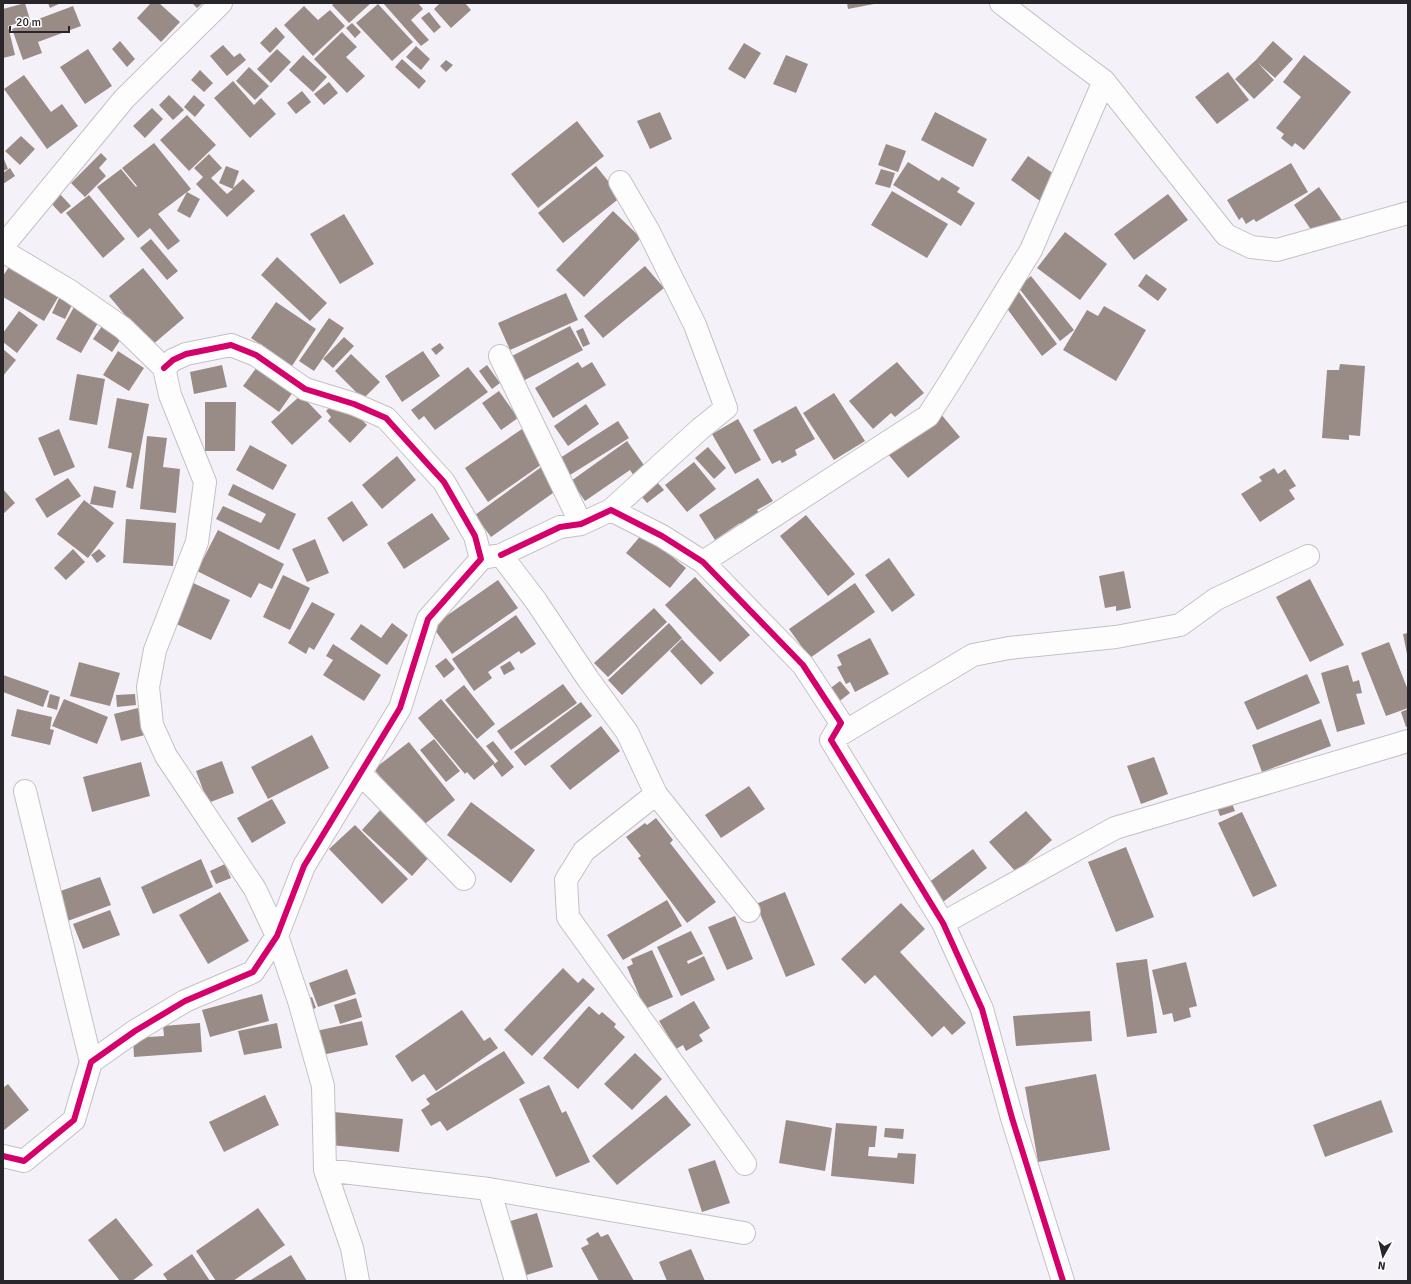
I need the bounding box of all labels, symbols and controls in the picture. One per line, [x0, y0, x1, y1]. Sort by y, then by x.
scale bar [10, 8, 69, 34]
text: 20 m [16, 15, 41, 30]
north arrow [1363, 1236, 1403, 1276]
text: N [1377, 1258, 1386, 1272]

